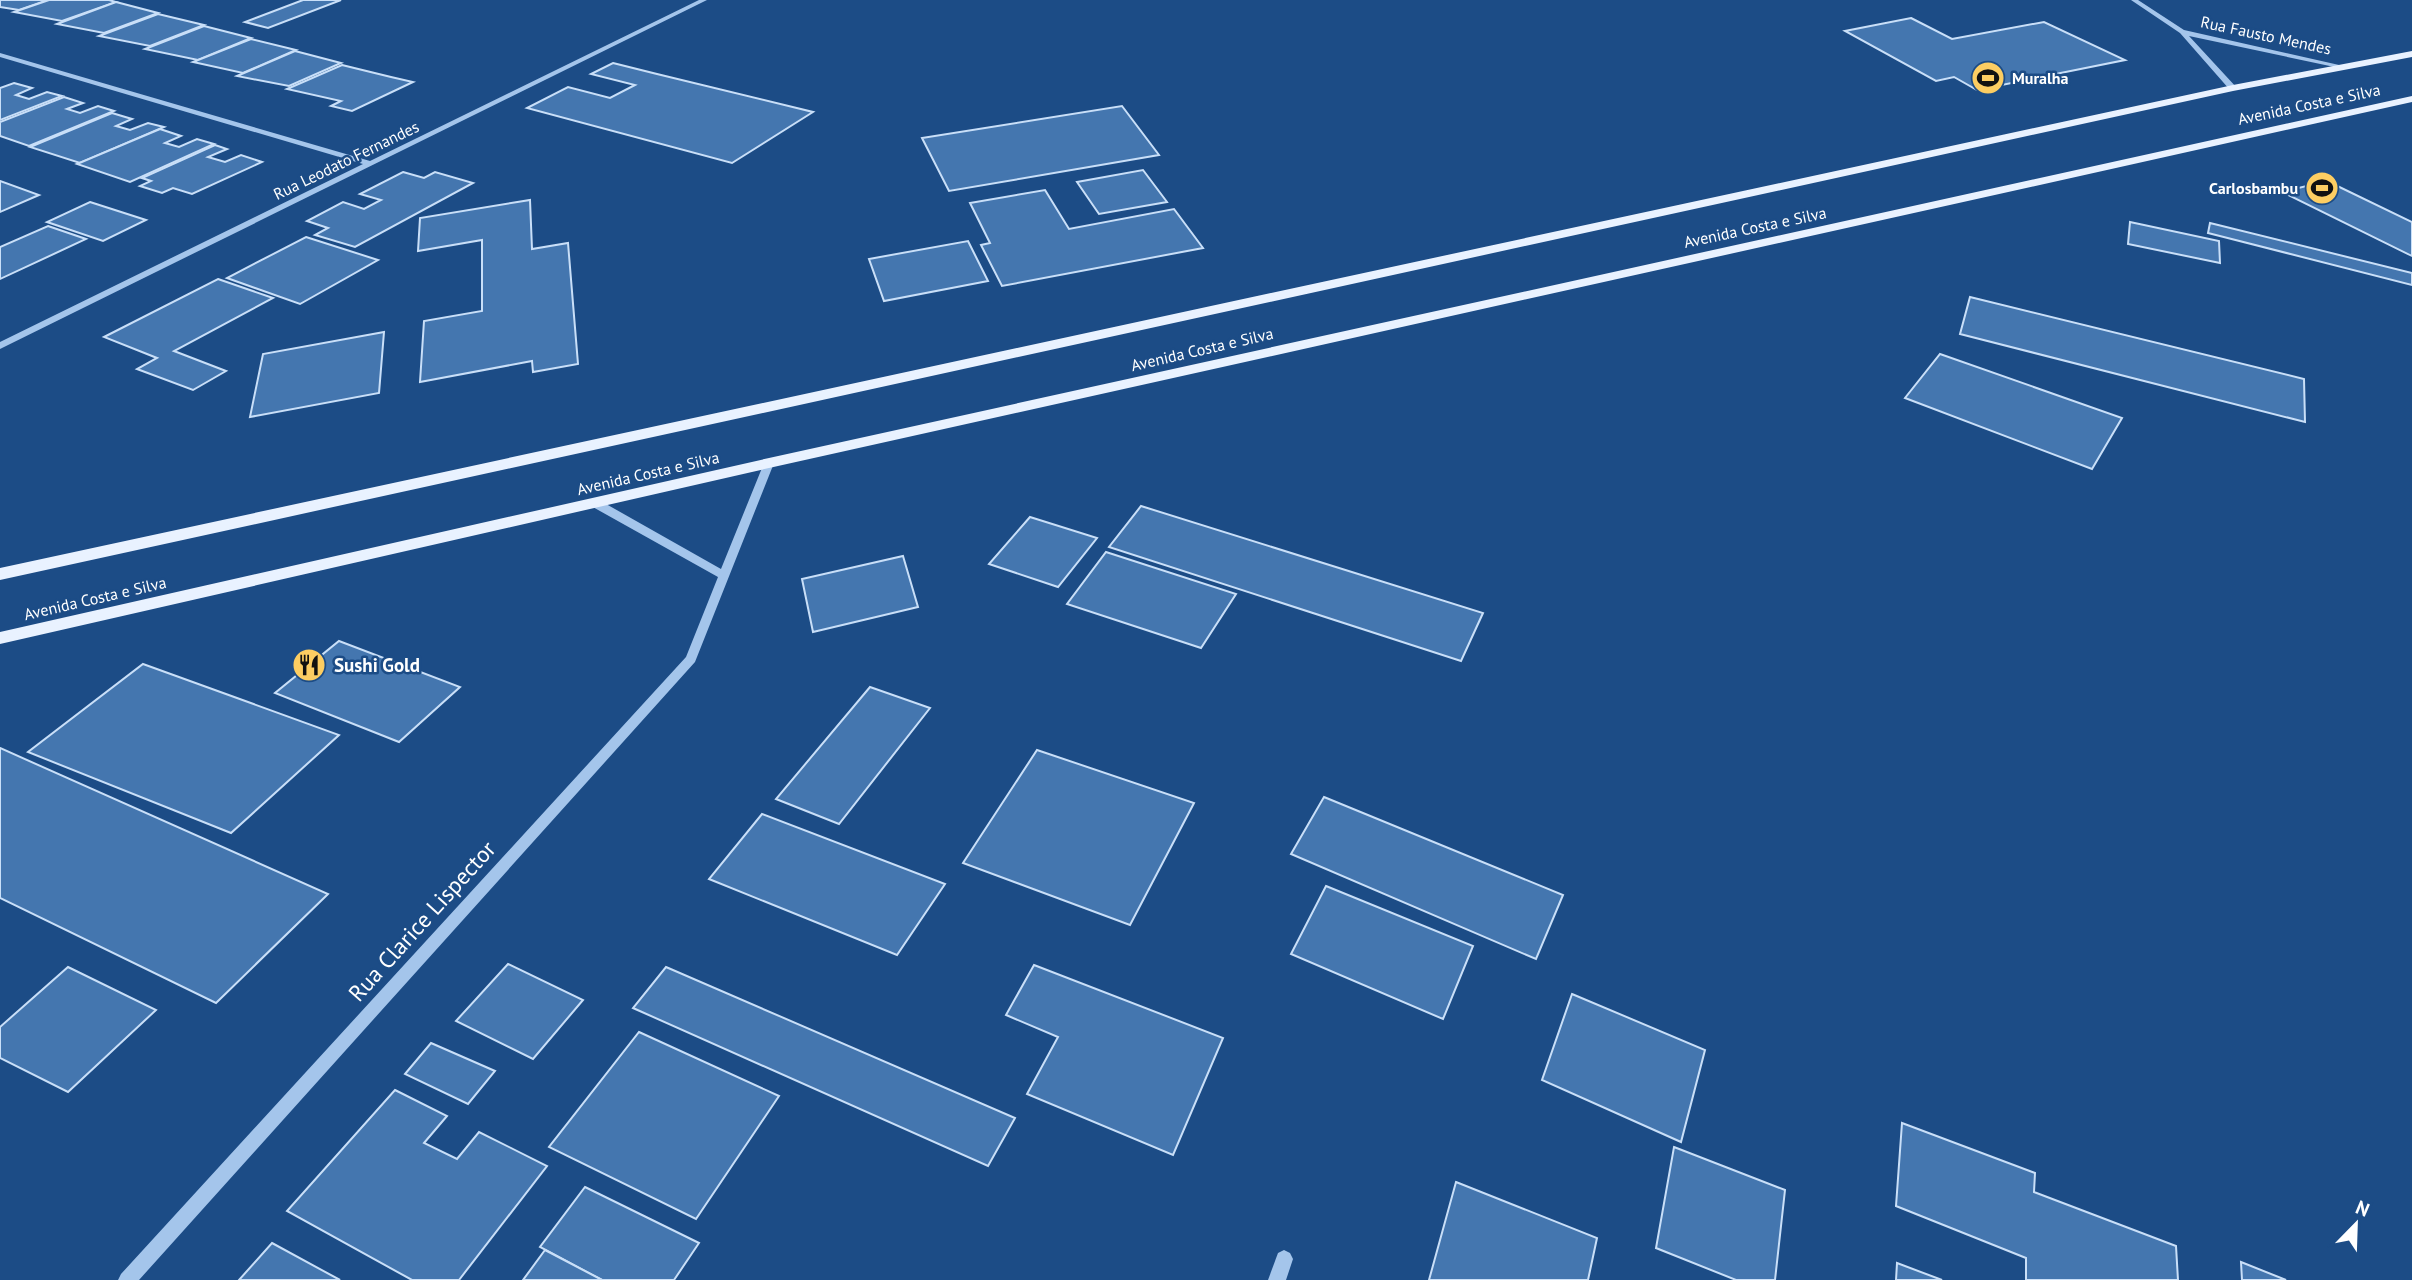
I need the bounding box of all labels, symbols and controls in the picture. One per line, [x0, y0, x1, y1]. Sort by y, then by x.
street label: Rua Fausto Mendes [2199, 11, 2333, 59]
sports icon: Muralha [1969, 59, 2007, 97]
place label: Muralha [2012, 68, 2068, 88]
street label: Avenida Costa e Silva [2236, 79, 2382, 129]
street label: Rua Leodato Fernandes [270, 116, 422, 204]
sports icon: Carlosbambu [2303, 169, 2341, 207]
place label: Carlosbambu [2209, 178, 2298, 198]
street label: Avenida Costa e Silva [1682, 202, 1828, 252]
street label: Avenida Costa e Silva [1129, 323, 1275, 375]
street label: Avenida Costa e Silva [575, 447, 721, 499]
street label: Avenida Costa e Silva [22, 572, 168, 624]
restaurant icon: Sushi Gold [290, 646, 328, 684]
place label: Sushi Gold [334, 653, 420, 677]
street label: Rua Clarice Lispector [342, 834, 501, 1007]
north arrow [2321, 1189, 2391, 1259]
text: N [2352, 1195, 2373, 1222]

